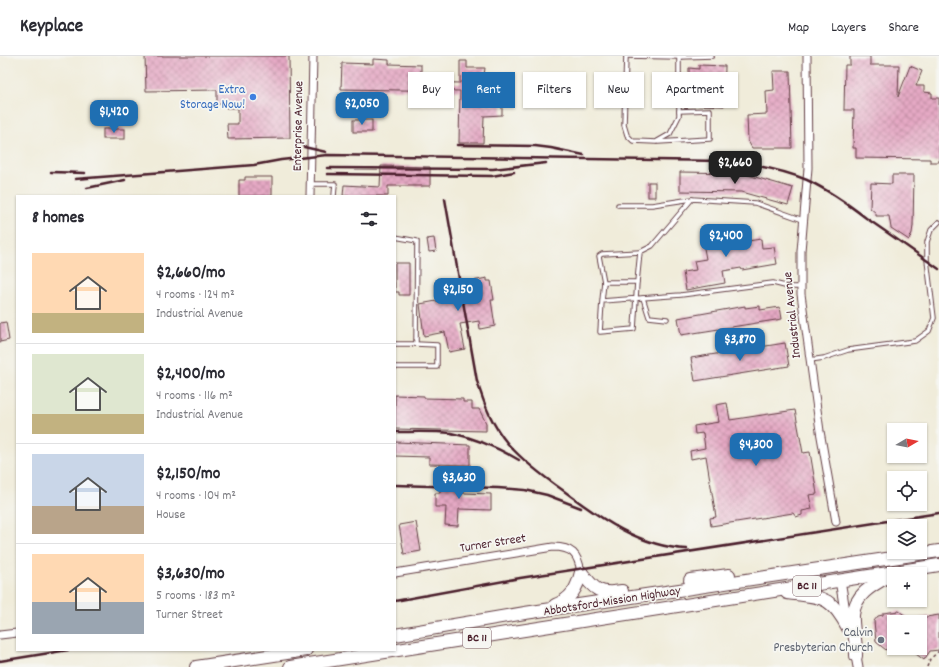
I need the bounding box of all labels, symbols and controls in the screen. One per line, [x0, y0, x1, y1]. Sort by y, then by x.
text: Keyplace [20, 14, 83, 41]
text: Map [788, 18, 809, 38]
text: Layers [831, 18, 866, 38]
text: Share [888, 18, 919, 38]
chip: Buy [408, 72, 454, 108]
chip: Rent [462, 72, 515, 108]
chip: Filters [523, 72, 586, 108]
chip: New [594, 72, 644, 108]
chip: Apartment [652, 72, 738, 108]
street label: Enterprise Avenue [289, 80, 309, 171]
place label: Extra Storage Now! [180, 81, 246, 115]
marker: Extra Storage Now! [248, 92, 258, 102]
pin: $2,050 [329, 92, 395, 126]
text: $2,050 [345, 95, 379, 114]
pin: $1,420 [81, 100, 147, 134]
text: $1,420 [99, 103, 129, 122]
pin: $2,660 [702, 151, 768, 185]
text: $2,660 [718, 154, 752, 173]
text: 8 homes [32, 207, 84, 231]
icon: filters [358, 208, 380, 230]
pin: $2,400 [693, 224, 759, 258]
text: $2,400 [709, 227, 743, 246]
text: $2,660/mo [156, 262, 225, 286]
icon: home [64, 269, 112, 317]
street label: Industrial Avenue [779, 270, 807, 359]
pin: $2,150 [425, 278, 491, 312]
text: $2,150 [443, 281, 473, 300]
text: 4 rooms · 124 m² [156, 286, 235, 305]
text: Industrial Avenue [156, 305, 243, 324]
pin: $3,870 [707, 328, 773, 362]
text: $3,870 [724, 331, 756, 350]
text: $2,400/mo [156, 363, 225, 387]
icon: home [64, 370, 112, 418]
text: 4 rooms · 116 m² [156, 387, 233, 406]
text: Industrial Avenue [156, 406, 243, 425]
north arrow [887, 423, 927, 463]
map controls [887, 423, 927, 655]
pin: $4,300 [723, 433, 789, 467]
text: $4,300 [739, 436, 773, 455]
text: $2,150/mo [156, 463, 220, 487]
pin: $3,630 [426, 466, 492, 500]
text: $3,630 [442, 469, 476, 488]
icon: home [64, 470, 112, 518]
button: locate [887, 471, 927, 511]
text: 4 rooms · 104 m² [156, 487, 236, 506]
text: House [156, 506, 185, 525]
button: layers [887, 519, 927, 559]
street label: Turner Street [459, 529, 528, 559]
text: $3,630/mo [156, 563, 225, 587]
button: + [887, 567, 927, 607]
icon: home [64, 570, 112, 618]
road number: BC 11 [793, 576, 821, 596]
street label: Abbotsford-Mission Highway [542, 582, 683, 622]
text: 5 rooms · 183 m² [156, 587, 235, 606]
text: Turner Street [156, 606, 223, 625]
button: − [887, 615, 927, 655]
place label: Calvin Presbyterian Church [773, 624, 873, 658]
road number: BC 11 [463, 628, 491, 648]
marker: Calvin Presbyterian Church [876, 635, 886, 645]

